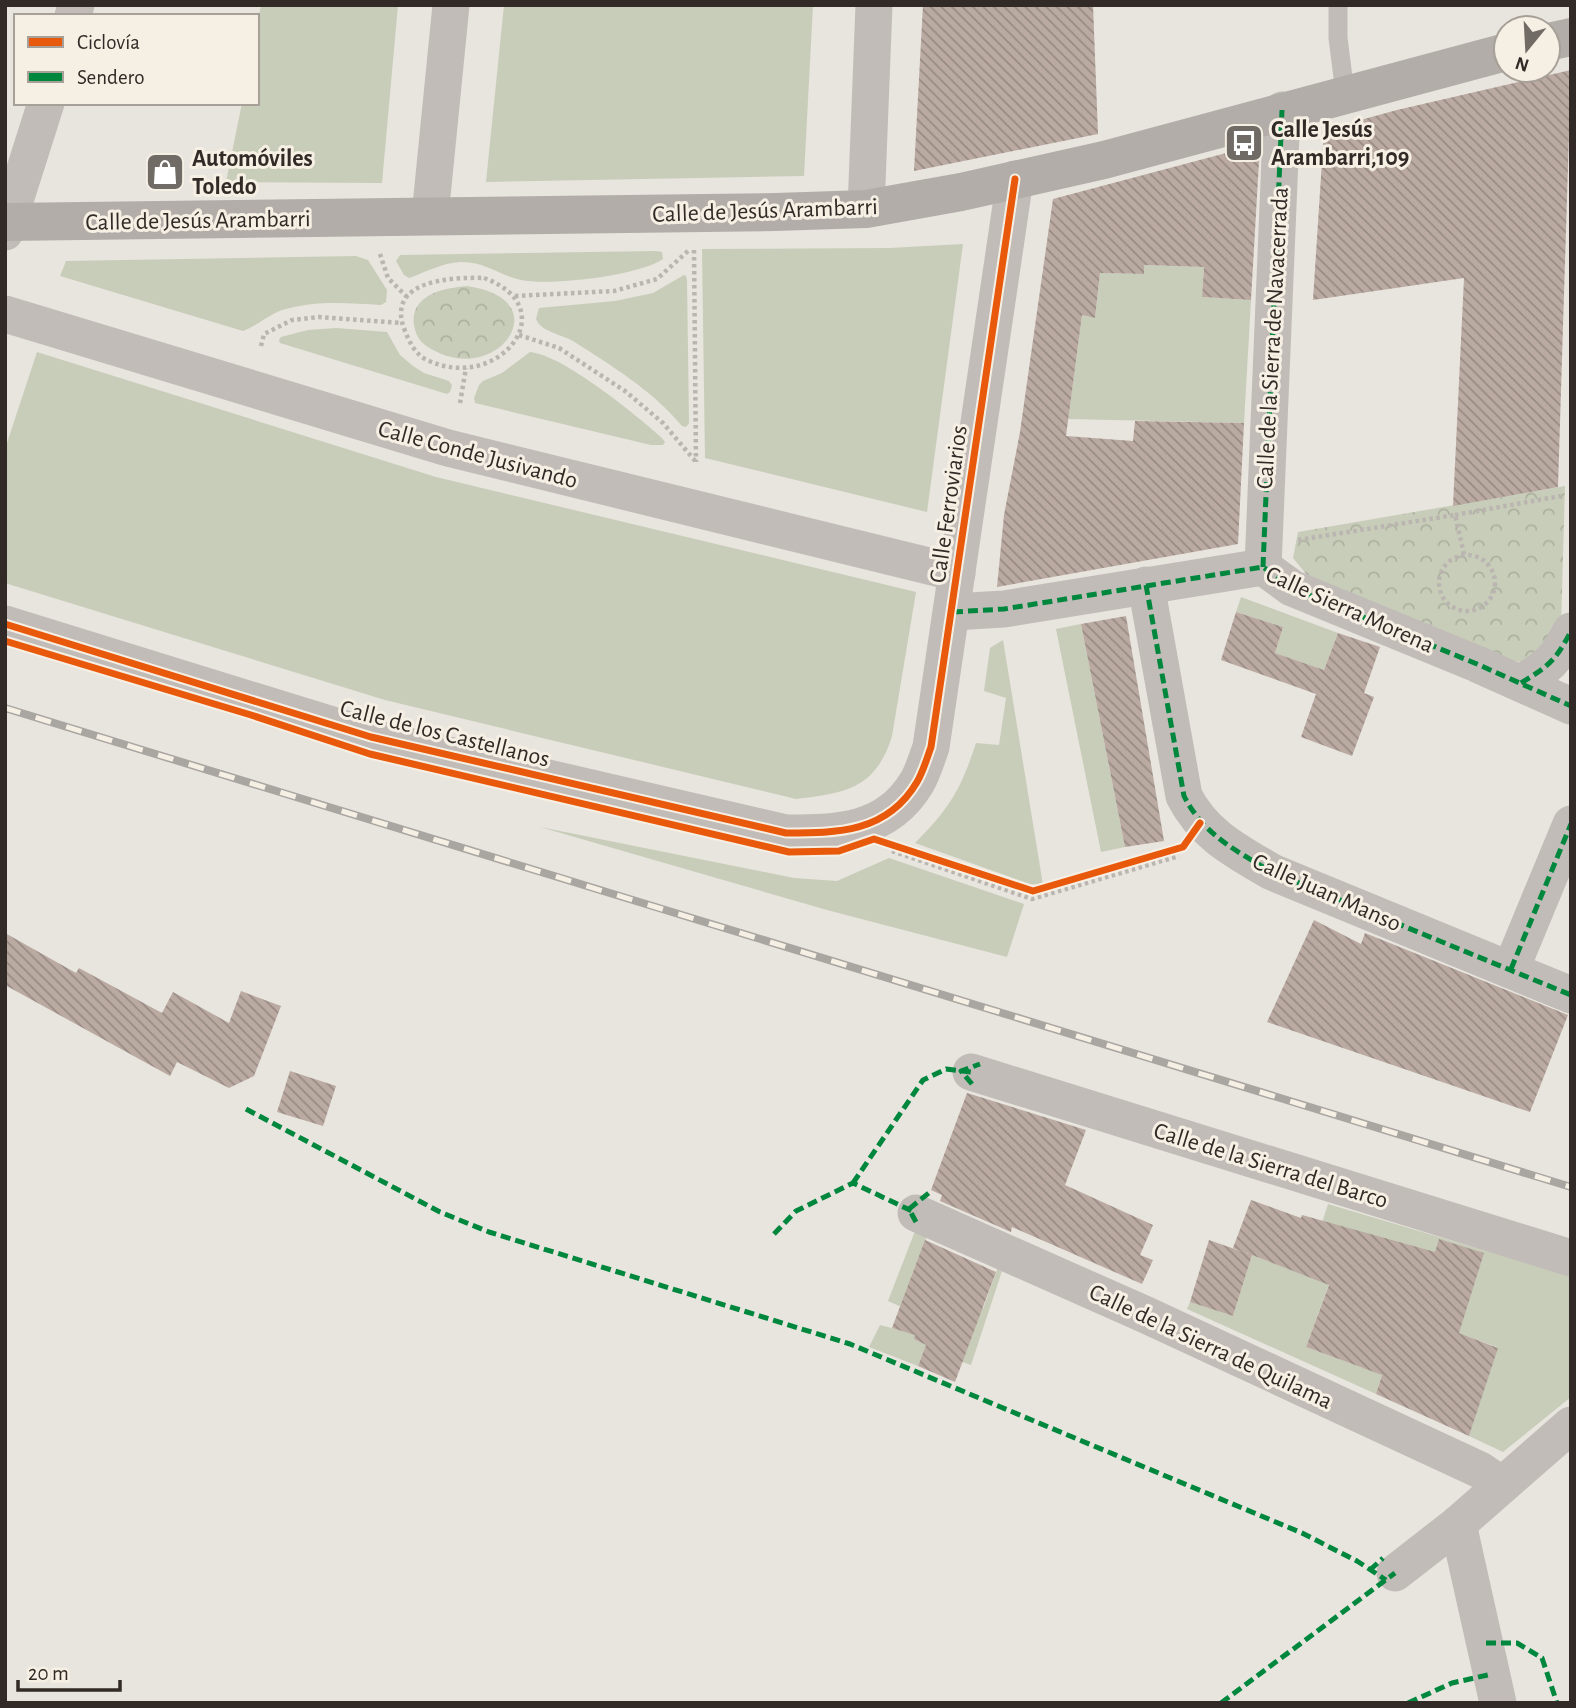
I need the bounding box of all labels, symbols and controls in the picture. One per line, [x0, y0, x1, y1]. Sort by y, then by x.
legend [14, 14, 259, 105]
north arrow [1492, 14, 1562, 84]
text: Ciclovía [77, 32, 140, 53]
text: N [1513, 53, 1531, 75]
text: Sendero [77, 67, 145, 88]
place label: Calle Jesús Arambarri,109 [1271, 118, 1409, 170]
bus stop icon: Calle Jesús Arambarri,109 [1223, 122, 1265, 164]
place label: Automóviles Toledo [192, 147, 313, 199]
shop icon: Automóviles Toledo [144, 151, 186, 193]
street label: Calle de la Sierra de Navacerrada [1253, 186, 1293, 490]
street label: Calle de Jesús Arambarri [652, 195, 878, 227]
street label: Calle de Jesús Arambarri [85, 207, 311, 235]
street label: Calle Conde Jusivando [376, 417, 580, 493]
street label: Calle Ferroviarios [926, 424, 972, 585]
street label: Calle Sierra Morena [1262, 562, 1437, 658]
street label: Calle de los Castellanos [338, 696, 552, 772]
street label: Calle Juan Manso [1249, 849, 1404, 936]
street label: Calle de la Sierra del Barco [1151, 1119, 1391, 1213]
street label: Calle de la Sierra de Quilama [1085, 1280, 1336, 1414]
scale bar [18, 1648, 119, 1692]
text: 20 m [28, 1663, 69, 1684]

